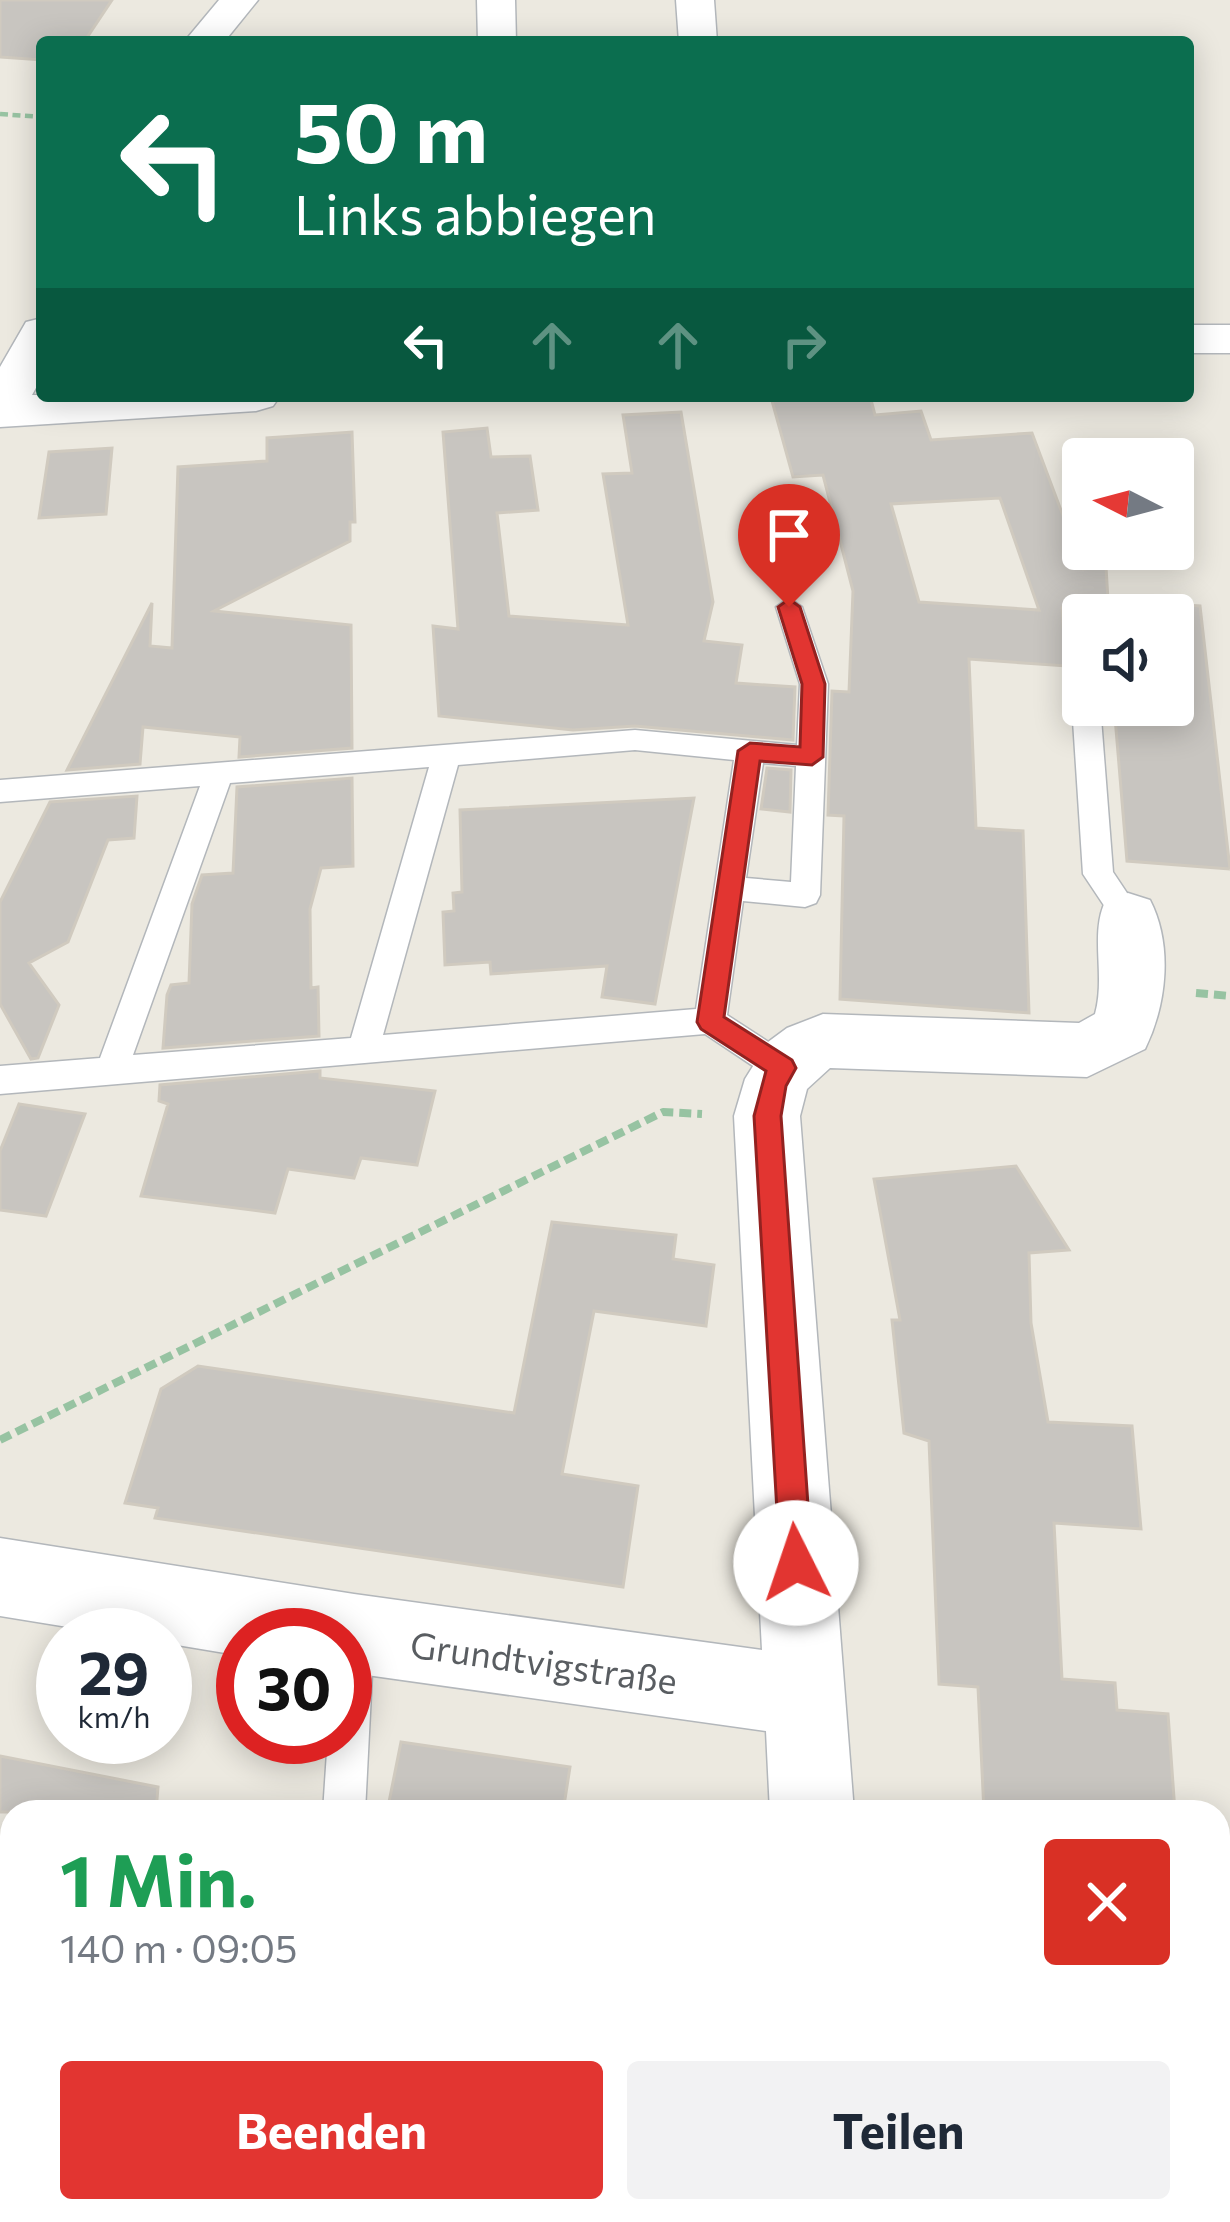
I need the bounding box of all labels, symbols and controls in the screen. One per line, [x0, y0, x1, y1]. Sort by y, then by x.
text: 50 m [294, 78, 488, 180]
icon: left [96, 84, 252, 240]
text: Links abbiegen [294, 180, 657, 246]
icon: left [393, 312, 459, 378]
icon: ahead [519, 312, 585, 378]
icon: ahead [645, 312, 711, 378]
icon: right [771, 312, 837, 378]
north arrow [1062, 438, 1194, 570]
map controls [1062, 438, 1194, 726]
pin [738, 484, 840, 607]
icon: arrive [756, 502, 822, 568]
button: sound [1062, 594, 1194, 726]
position arrow [733, 1500, 859, 1626]
speed limit sign: 30 [216, 1608, 372, 1764]
street label: Grundtvigstraße [408, 1620, 680, 1702]
text: 29 [79, 1634, 149, 1707]
text: km/h [78, 1697, 150, 1734]
text: 1 Min. [60, 1834, 256, 1922]
button: close [1044, 1839, 1170, 1965]
text: 140 m · 09:05 [60, 1923, 297, 1971]
button: Beenden [60, 2061, 603, 2199]
button: Teilen [627, 2061, 1170, 2199]

